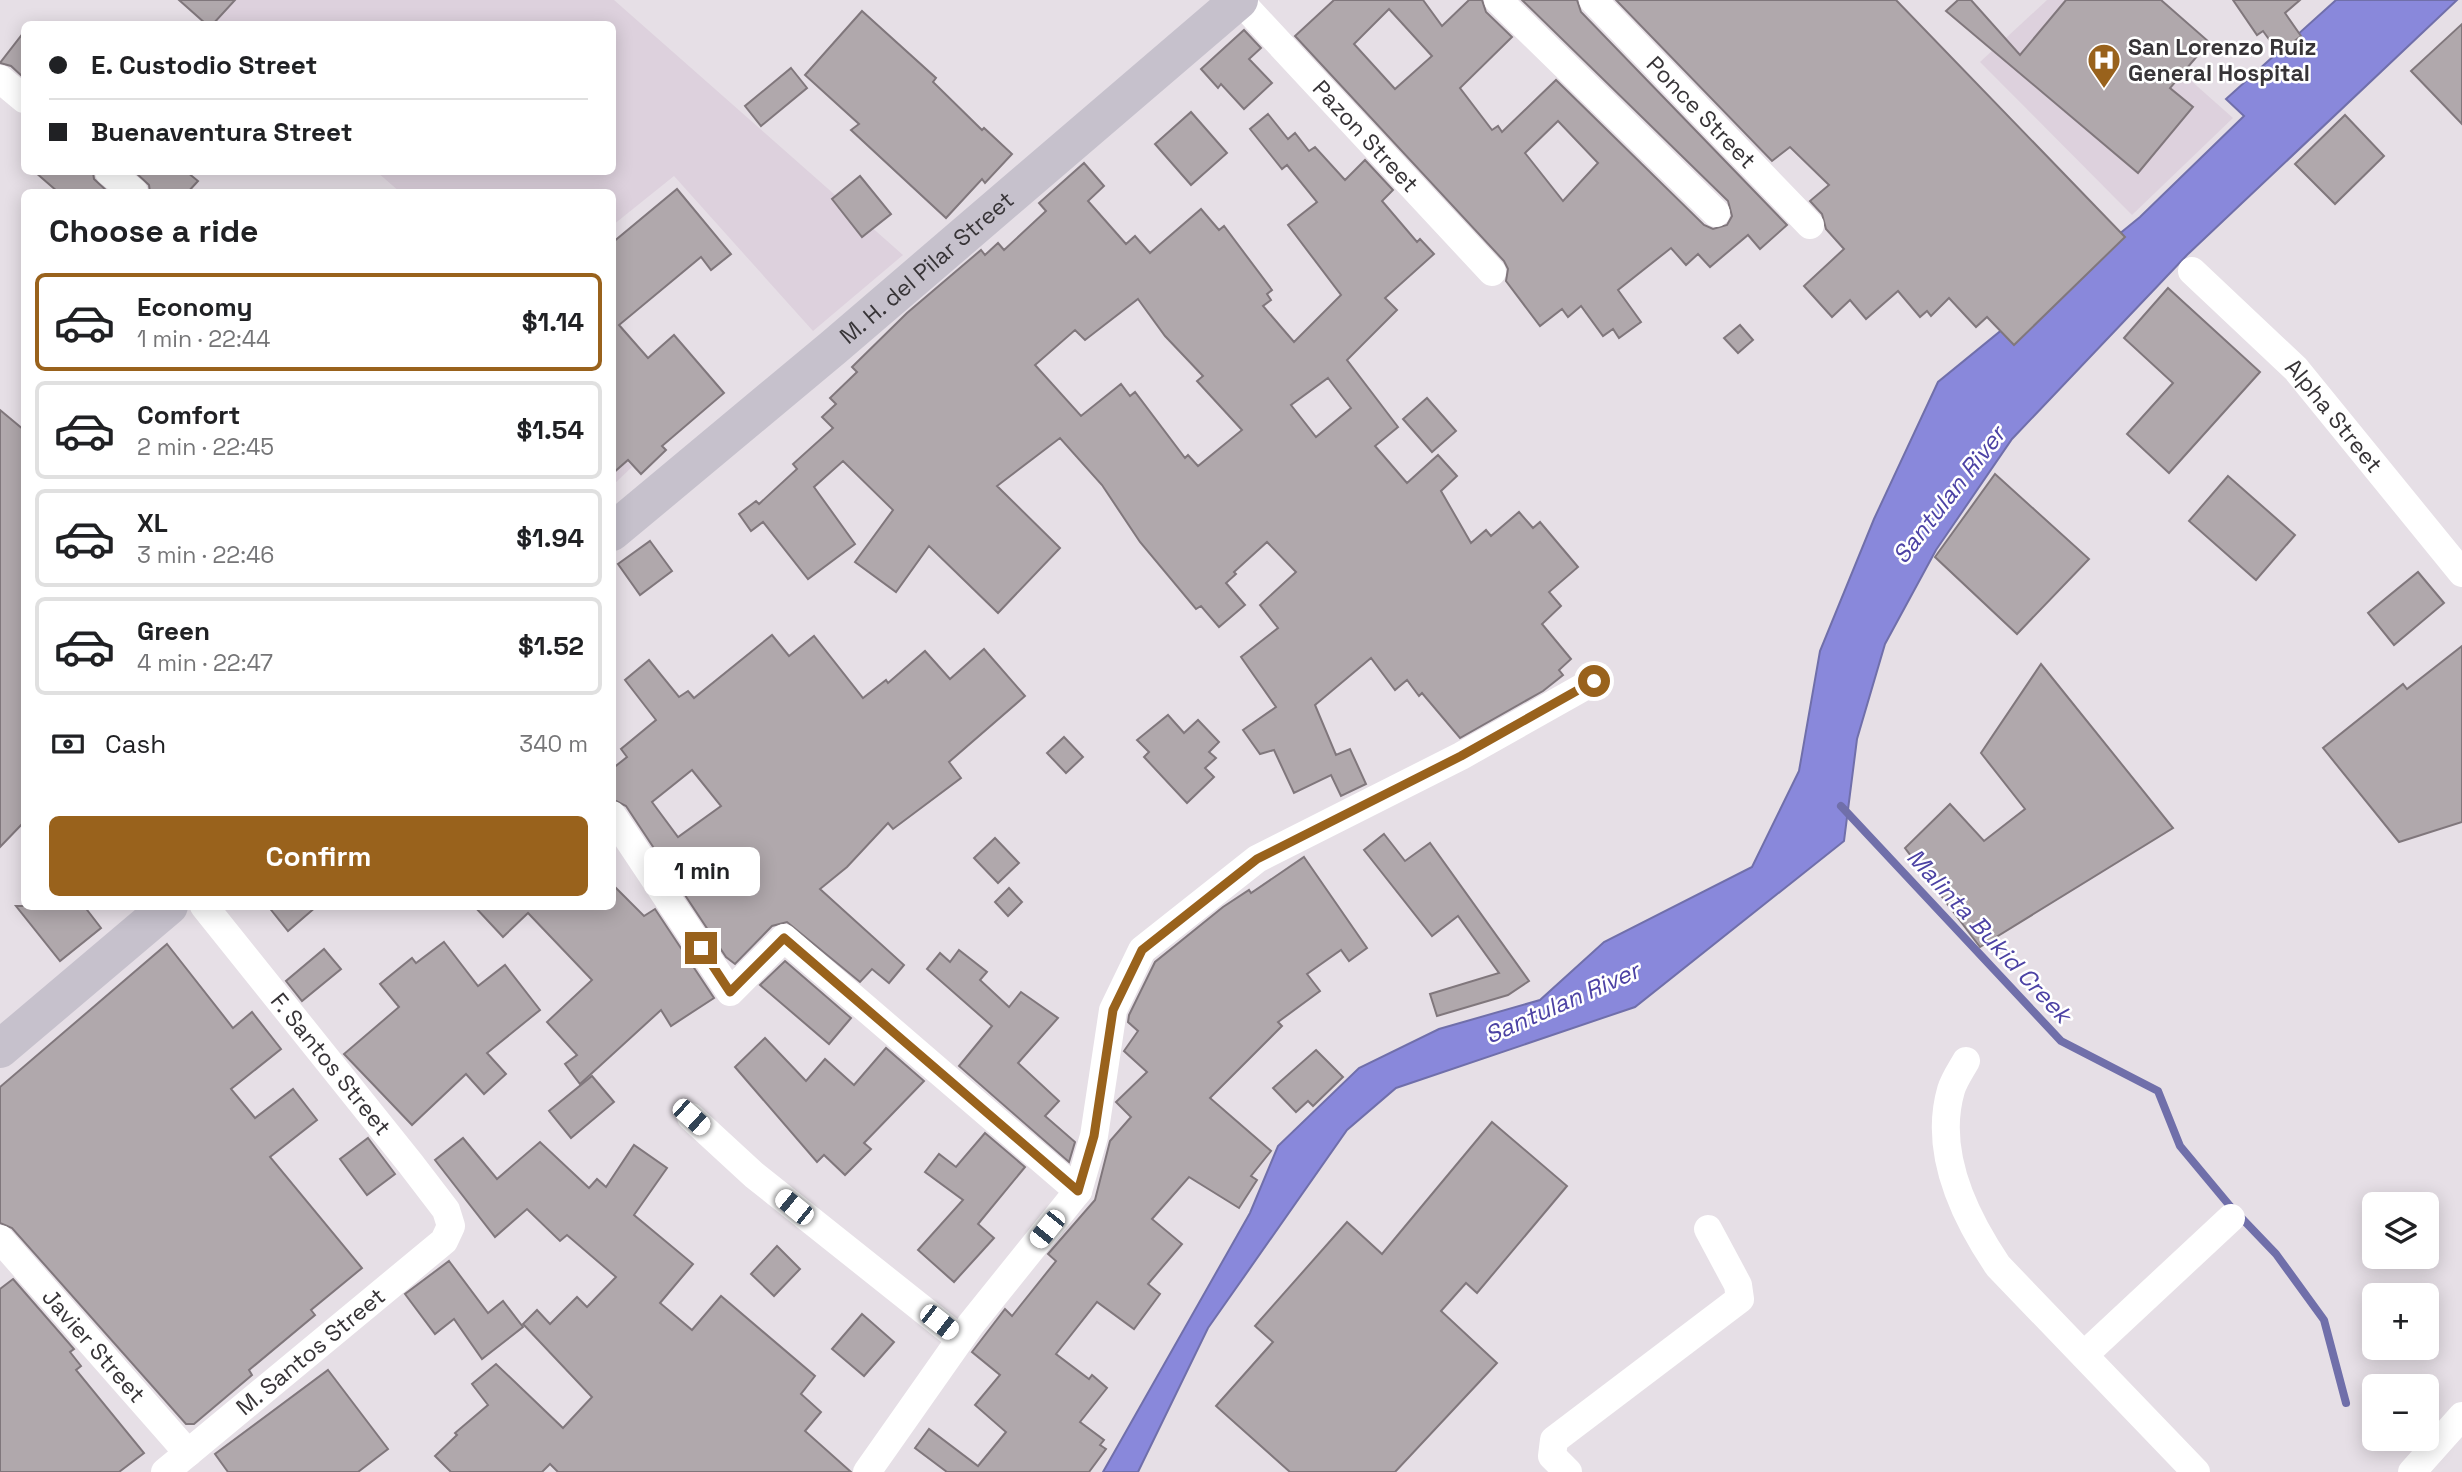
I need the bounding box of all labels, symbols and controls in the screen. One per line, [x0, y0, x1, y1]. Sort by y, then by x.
place label: San Lorenzo Ruiz General Hospital [2128, 32, 2316, 88]
hospital icon: San Lorenzo Ruiz General Hospital [2085, 41, 2123, 90]
text: E. Custodio Street [91, 48, 317, 82]
street label: Ponce Street [1640, 50, 1763, 175]
street label: Pazon Street [1306, 74, 1425, 199]
text: Buenaventura Street [91, 115, 353, 149]
street label: M. H. del Pilar Street [833, 185, 1020, 351]
text: Choose a ride [49, 211, 259, 251]
text: Economy [137, 290, 253, 324]
icon: car [53, 291, 116, 354]
text: $1.14 [522, 305, 584, 339]
text: 1 min · 22:44 [137, 324, 270, 354]
street label: Alpha Street [2279, 352, 2389, 479]
text: Comfort [137, 398, 240, 432]
icon: car [53, 399, 116, 462]
text: $1.54 [517, 413, 584, 447]
water label: Santulan River [1885, 417, 2014, 570]
text: 2 min · 22:45 [137, 432, 274, 462]
text: XL [137, 506, 168, 540]
icon: car [53, 507, 116, 570]
text: $1.94 [516, 521, 584, 555]
text: 3 min · 22:46 [137, 540, 274, 570]
text: Green [137, 614, 210, 648]
icon: car [53, 615, 116, 678]
text: $1.52 [518, 629, 584, 663]
text: 4 min · 22:47 [137, 648, 273, 678]
route start [1578, 665, 1610, 697]
icon: cash [49, 725, 87, 763]
text: Cash [105, 727, 166, 761]
text: 340 m [519, 729, 588, 759]
button: Confirm [49, 816, 588, 896]
water label: Malinta Bukid Creek [1900, 842, 2081, 1032]
callout: 1 min [643, 846, 759, 895]
text: 1 min [674, 856, 730, 886]
route end [685, 932, 717, 964]
water label: Santulan River [1480, 953, 1647, 1050]
street label: F. Santos Street [264, 986, 398, 1142]
car [669, 1095, 714, 1139]
car [772, 1186, 817, 1228]
map controls [2362, 1192, 2439, 1451]
button: layers [2362, 1192, 2439, 1269]
car [1026, 1206, 1069, 1252]
street label: M. Santos Street [230, 1281, 391, 1422]
street label: Javier Street [35, 1282, 152, 1409]
button: + [2362, 1283, 2439, 1360]
car [916, 1301, 963, 1343]
button: − [2362, 1374, 2439, 1451]

